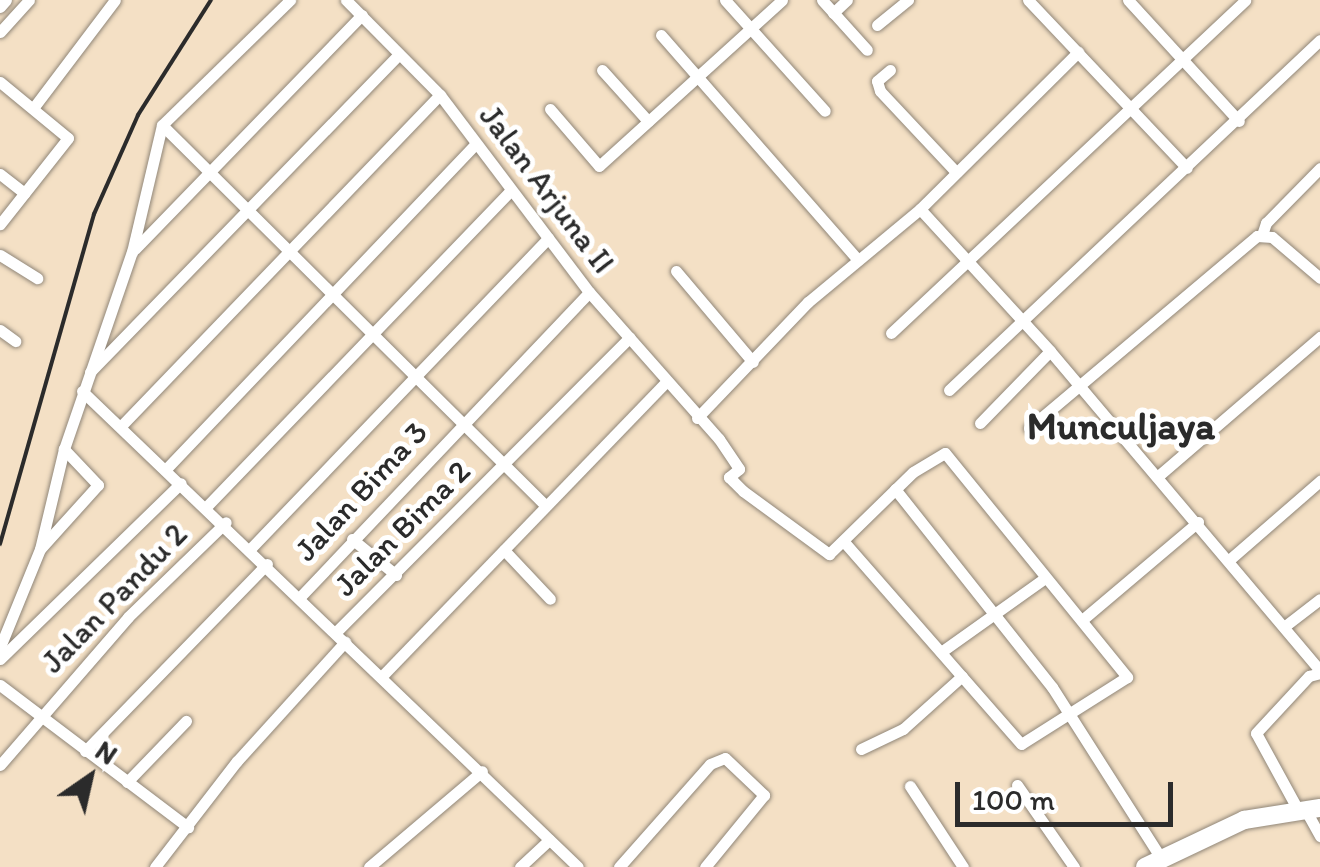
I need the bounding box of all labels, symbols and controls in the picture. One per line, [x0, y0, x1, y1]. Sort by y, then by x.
street label: Jalan Arjuna II [471, 97, 623, 281]
district label: Munculjaya [1027, 404, 1215, 450]
street label: Jalan Bima 3 [287, 413, 435, 569]
street label: Jalan Bima 2 [326, 452, 478, 604]
street label: Jalan Pandu 2 [34, 516, 194, 680]
north arrow [40, 727, 140, 827]
text: N [89, 733, 124, 772]
scale bar [960, 762, 1178, 824]
text: 100 m [972, 781, 1055, 818]

